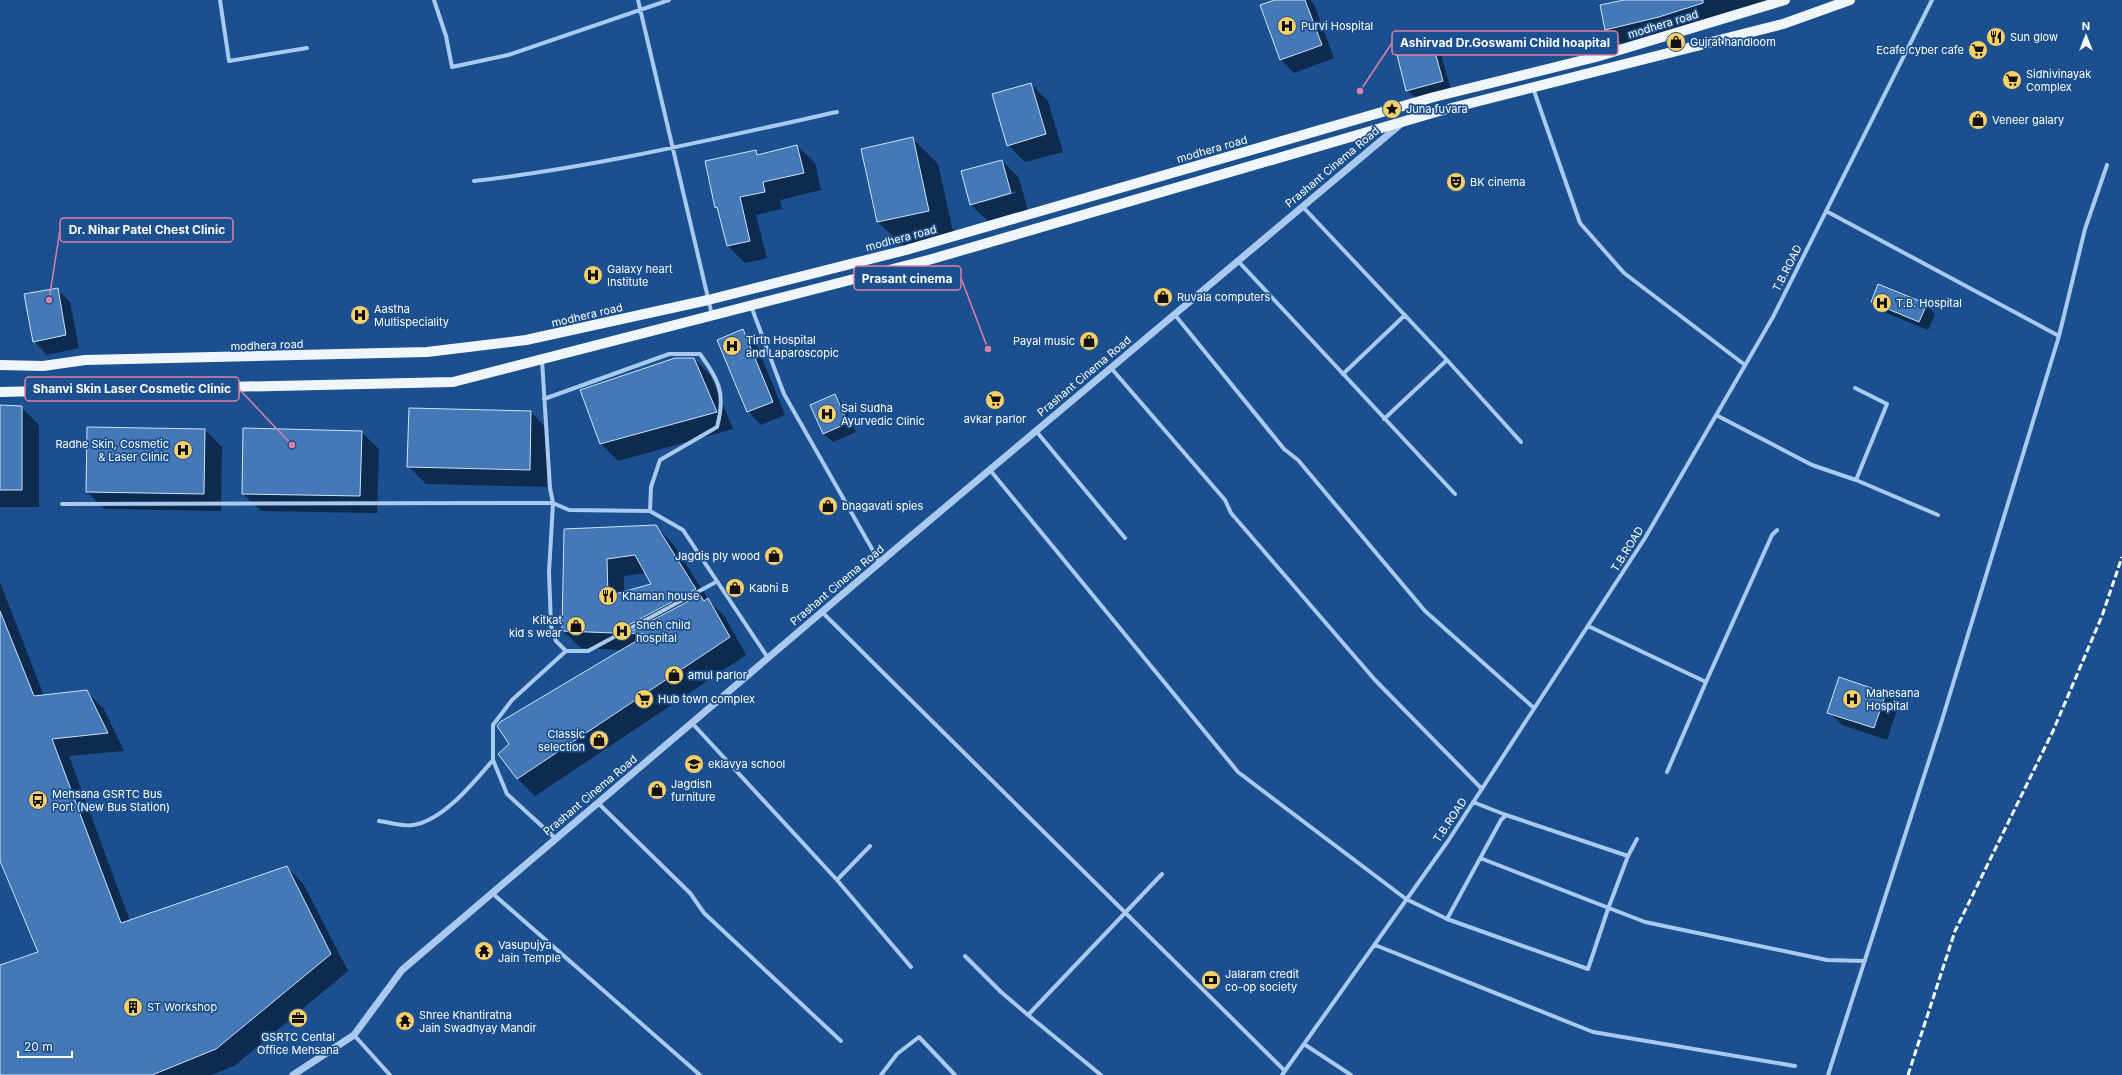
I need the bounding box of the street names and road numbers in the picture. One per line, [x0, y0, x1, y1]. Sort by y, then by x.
street label: modhera road [1626, 7, 1700, 41]
street label: Prashant Cinema Road [1282, 124, 1382, 210]
street label: modhera road [1175, 132, 1249, 166]
street label: modhera road [864, 222, 938, 254]
street label: T.B.ROAD [1769, 242, 1805, 294]
street label: modhera road [550, 300, 624, 330]
street label: Prashant Cinema Road [1034, 333, 1134, 419]
street label: modhera road [230, 337, 304, 353]
street label: T.B.ROAD [1608, 524, 1646, 574]
street label: Prashant Cinema Road [787, 542, 887, 628]
street label: Prashant Cinema Road [540, 752, 640, 838]
street label: T.B.ROAD [1430, 795, 1470, 845]

